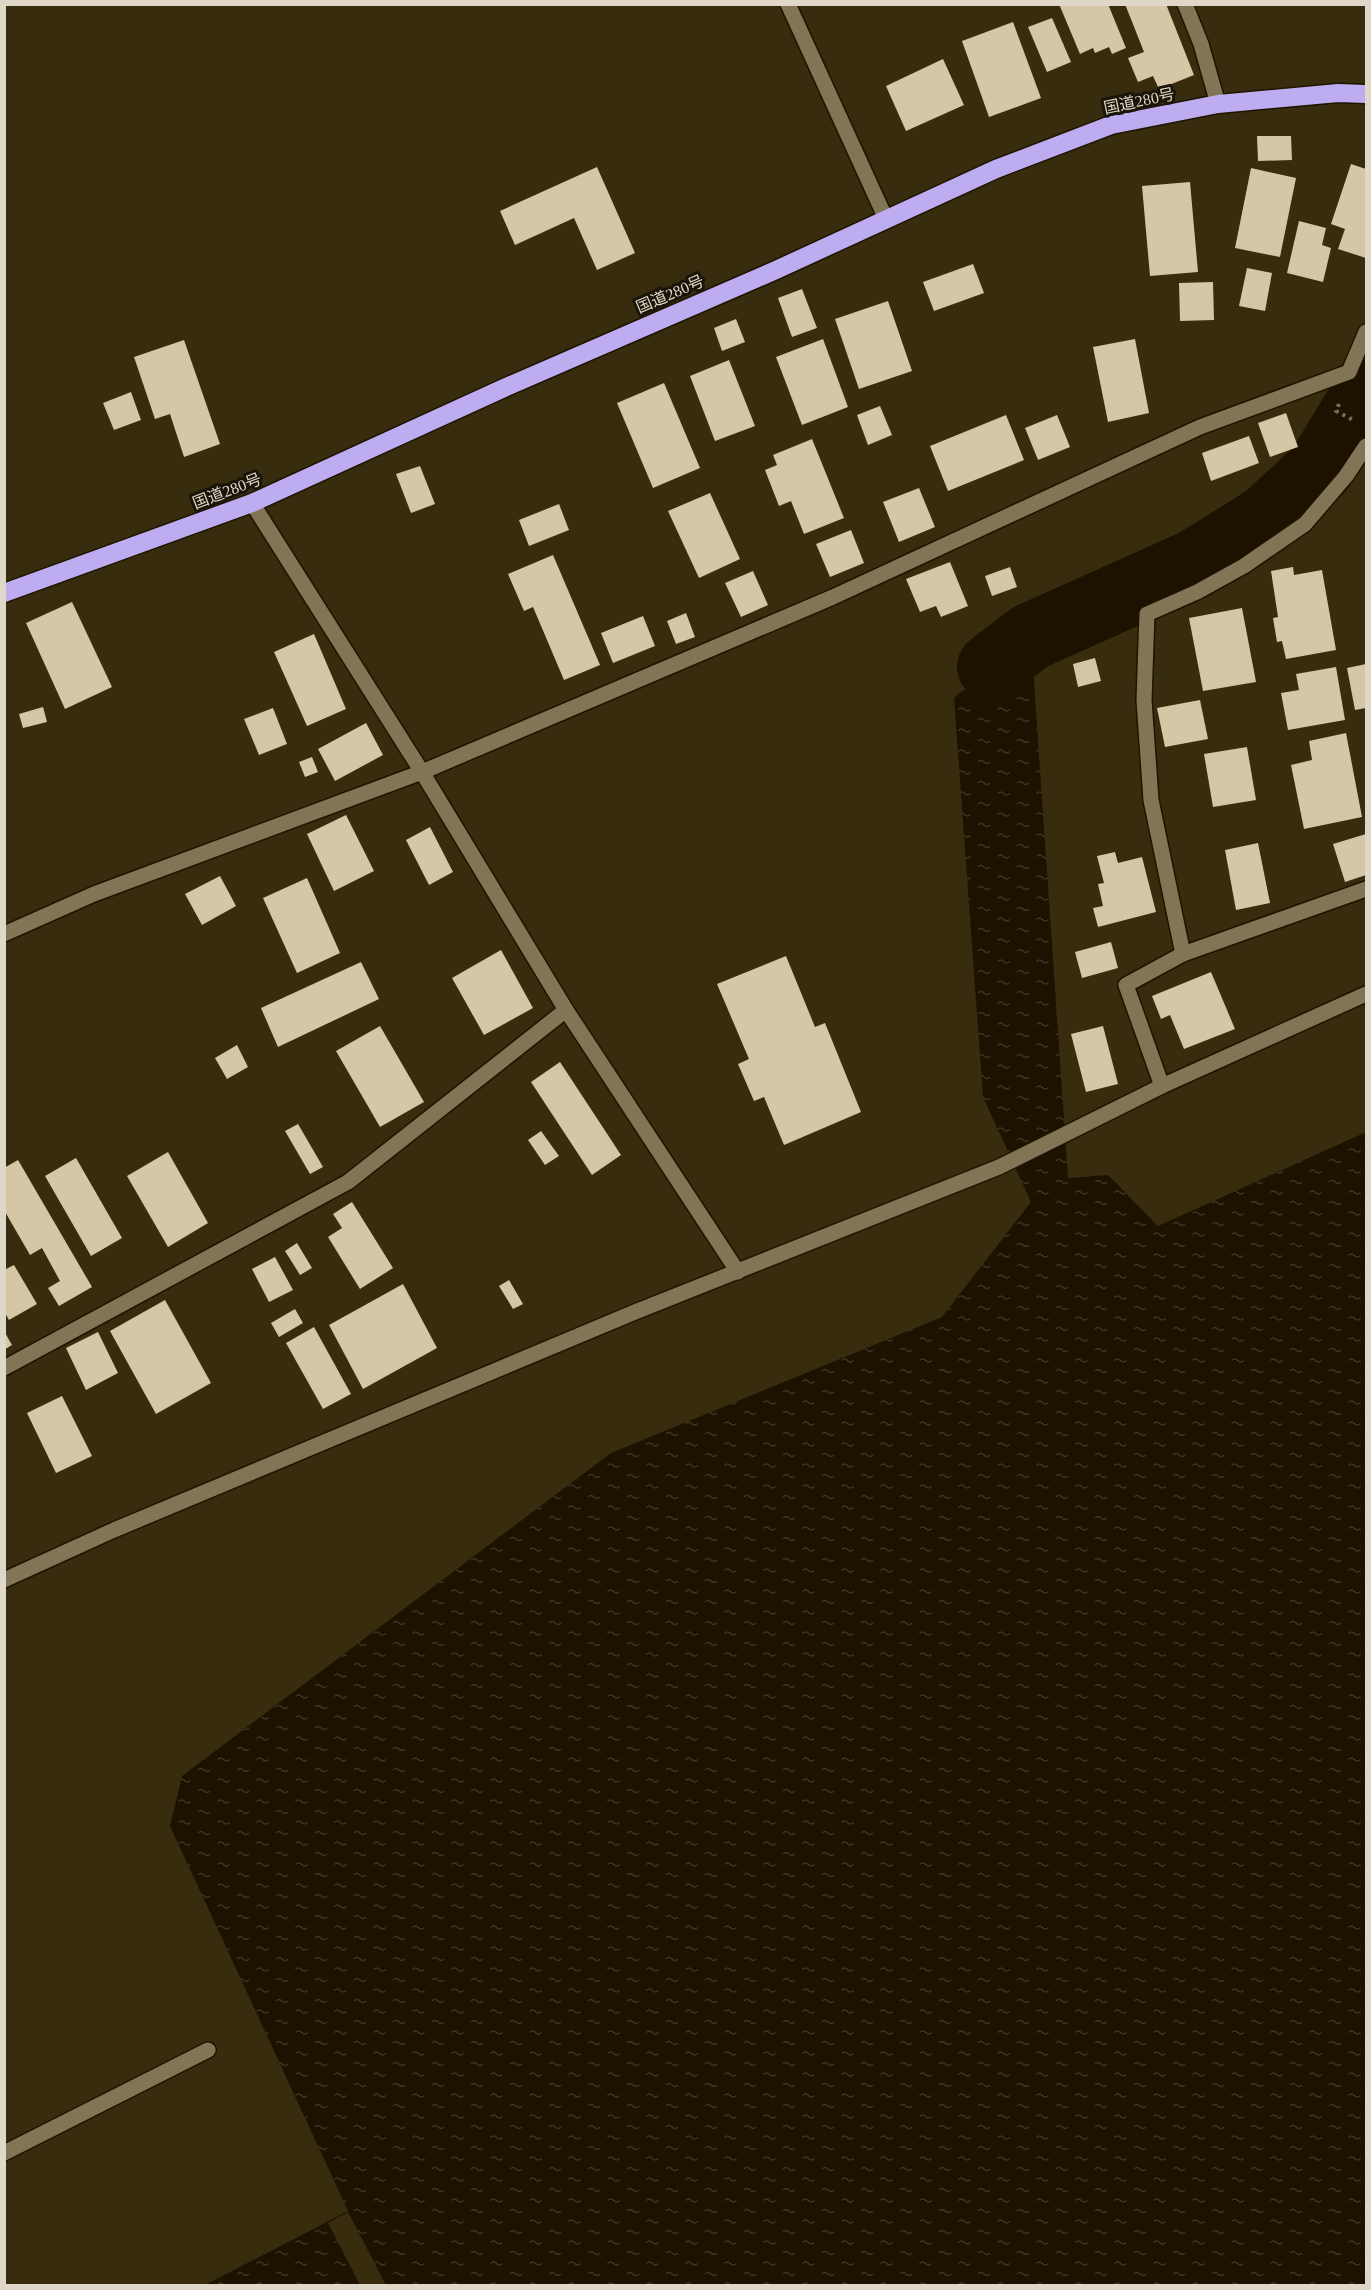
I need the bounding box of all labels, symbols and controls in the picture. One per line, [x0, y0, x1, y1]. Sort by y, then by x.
street label: 国道280号 [1102, 85, 1176, 117]
street label: 国道280号 [634, 272, 706, 316]
street label: 国道280号 [190, 470, 264, 512]

